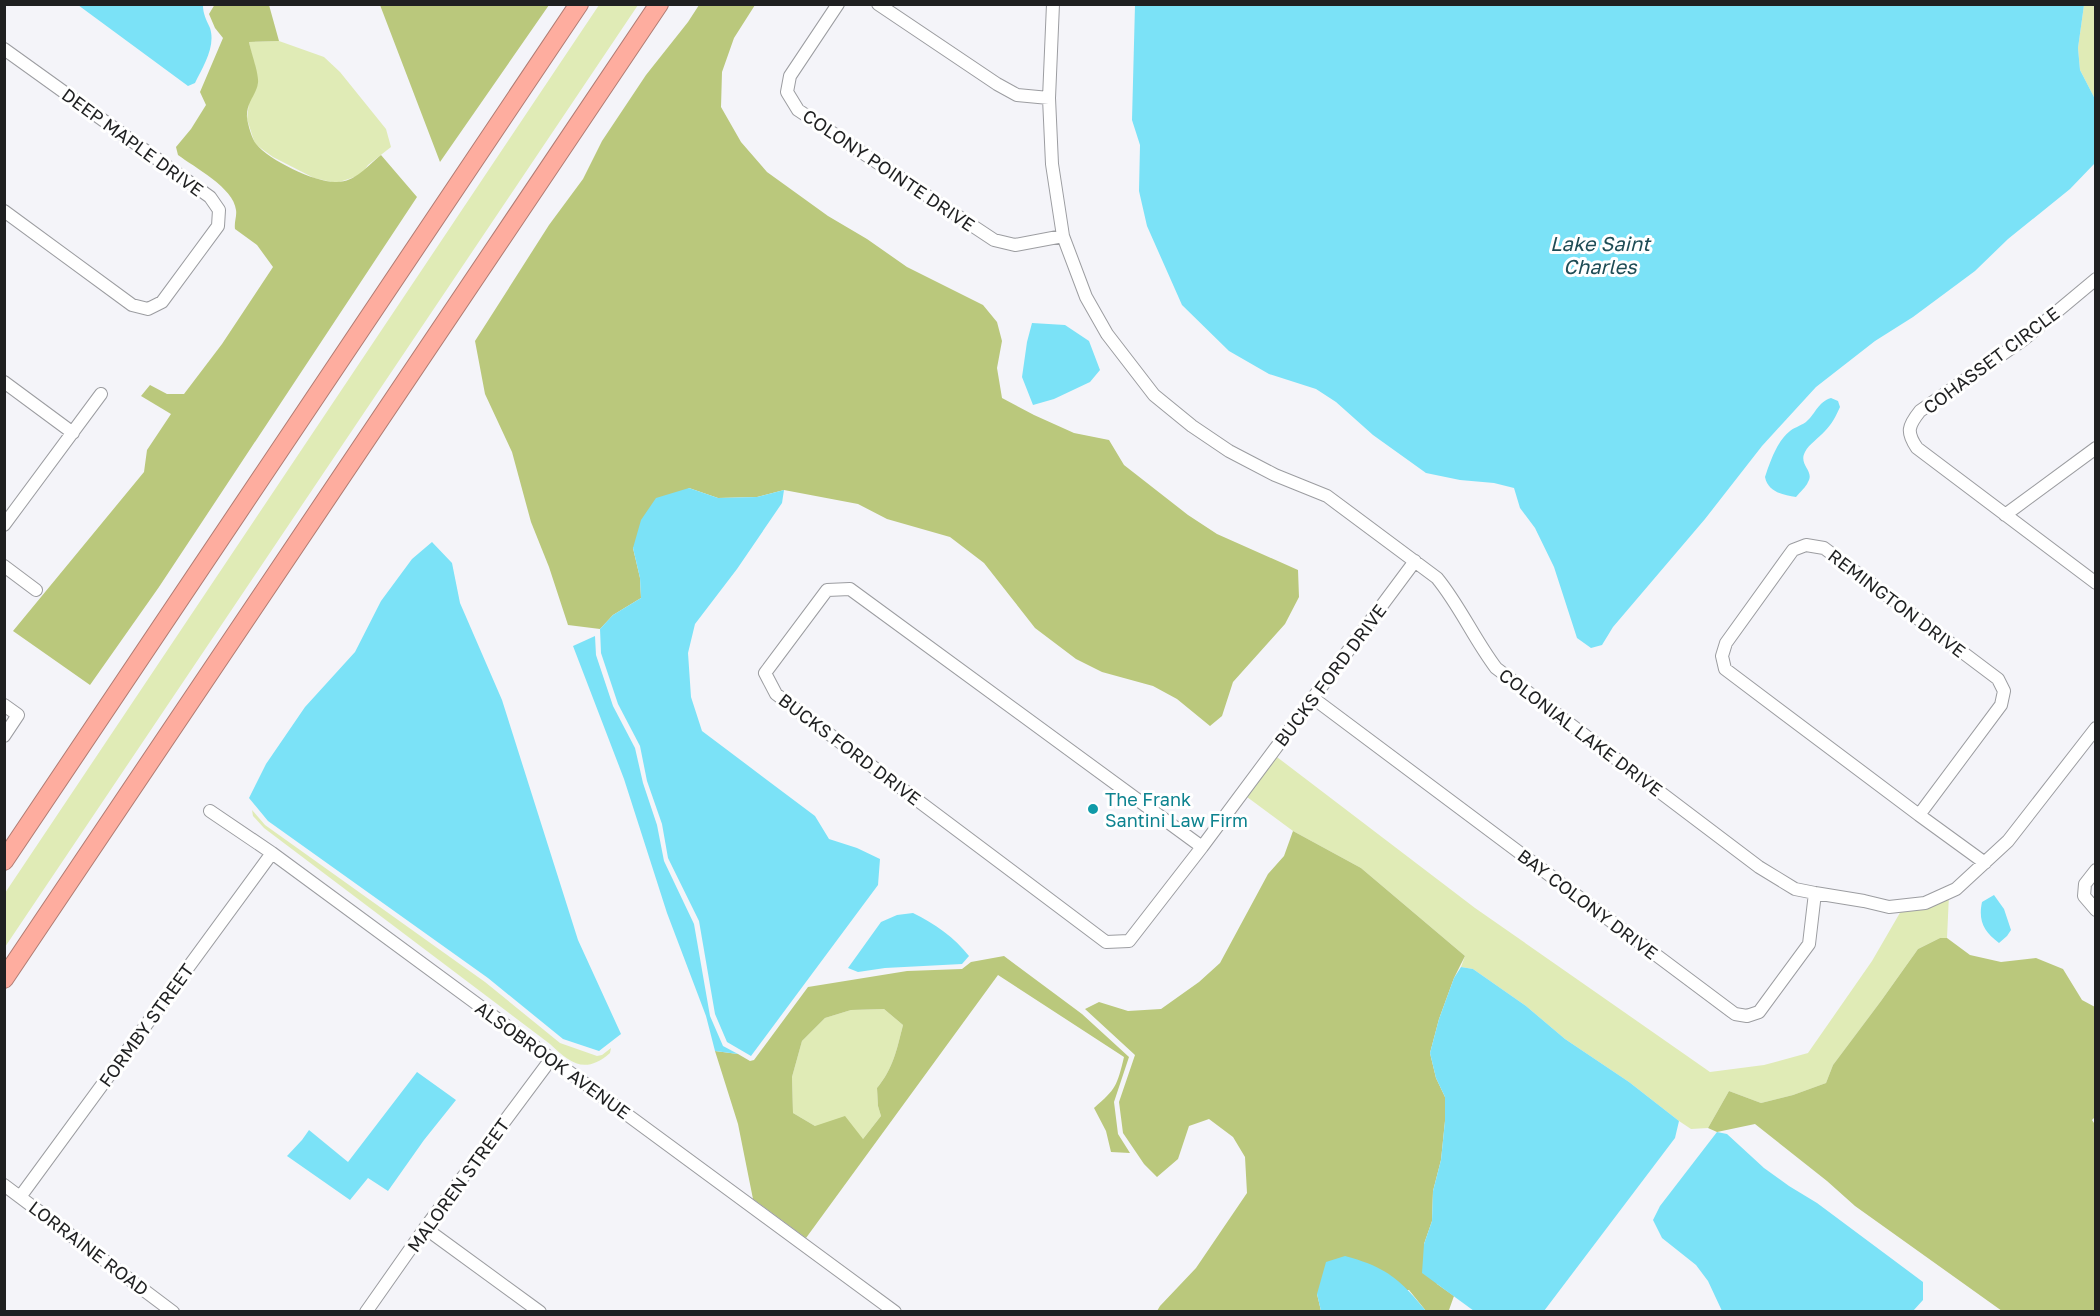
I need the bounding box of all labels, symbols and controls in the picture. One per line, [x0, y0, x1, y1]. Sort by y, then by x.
street label: DEEP MAPLE DRIVE [58, 83, 208, 201]
street label: COLONY POINTE DRIVE [799, 104, 979, 236]
water label: Lake Saint Charles [1550, 231, 1652, 278]
street label: COHASSET CIRCLE [1919, 302, 2063, 418]
street label: REMINGTON DRIVE [1824, 544, 1970, 662]
street label: BUCKS FORD DRIVE [1269, 600, 1391, 750]
street label: COLONIAL LAKE DRIVE [1495, 663, 1667, 801]
street label: BUCKS FORD DRIVE [775, 688, 925, 810]
place label: The Frank Santini Law Firm [1105, 788, 1248, 831]
marker: The Frank Santini Law Firm [1086, 802, 1100, 816]
street label: BAY COLONY DRIVE [1514, 844, 1662, 964]
street label: FORMBY STREET [94, 959, 198, 1091]
street label: ALSOBROOK AVENUE [471, 996, 635, 1124]
street label: MALOREN STREET [402, 1114, 514, 1256]
street label: LORRAINE ROAD [25, 1196, 153, 1300]

